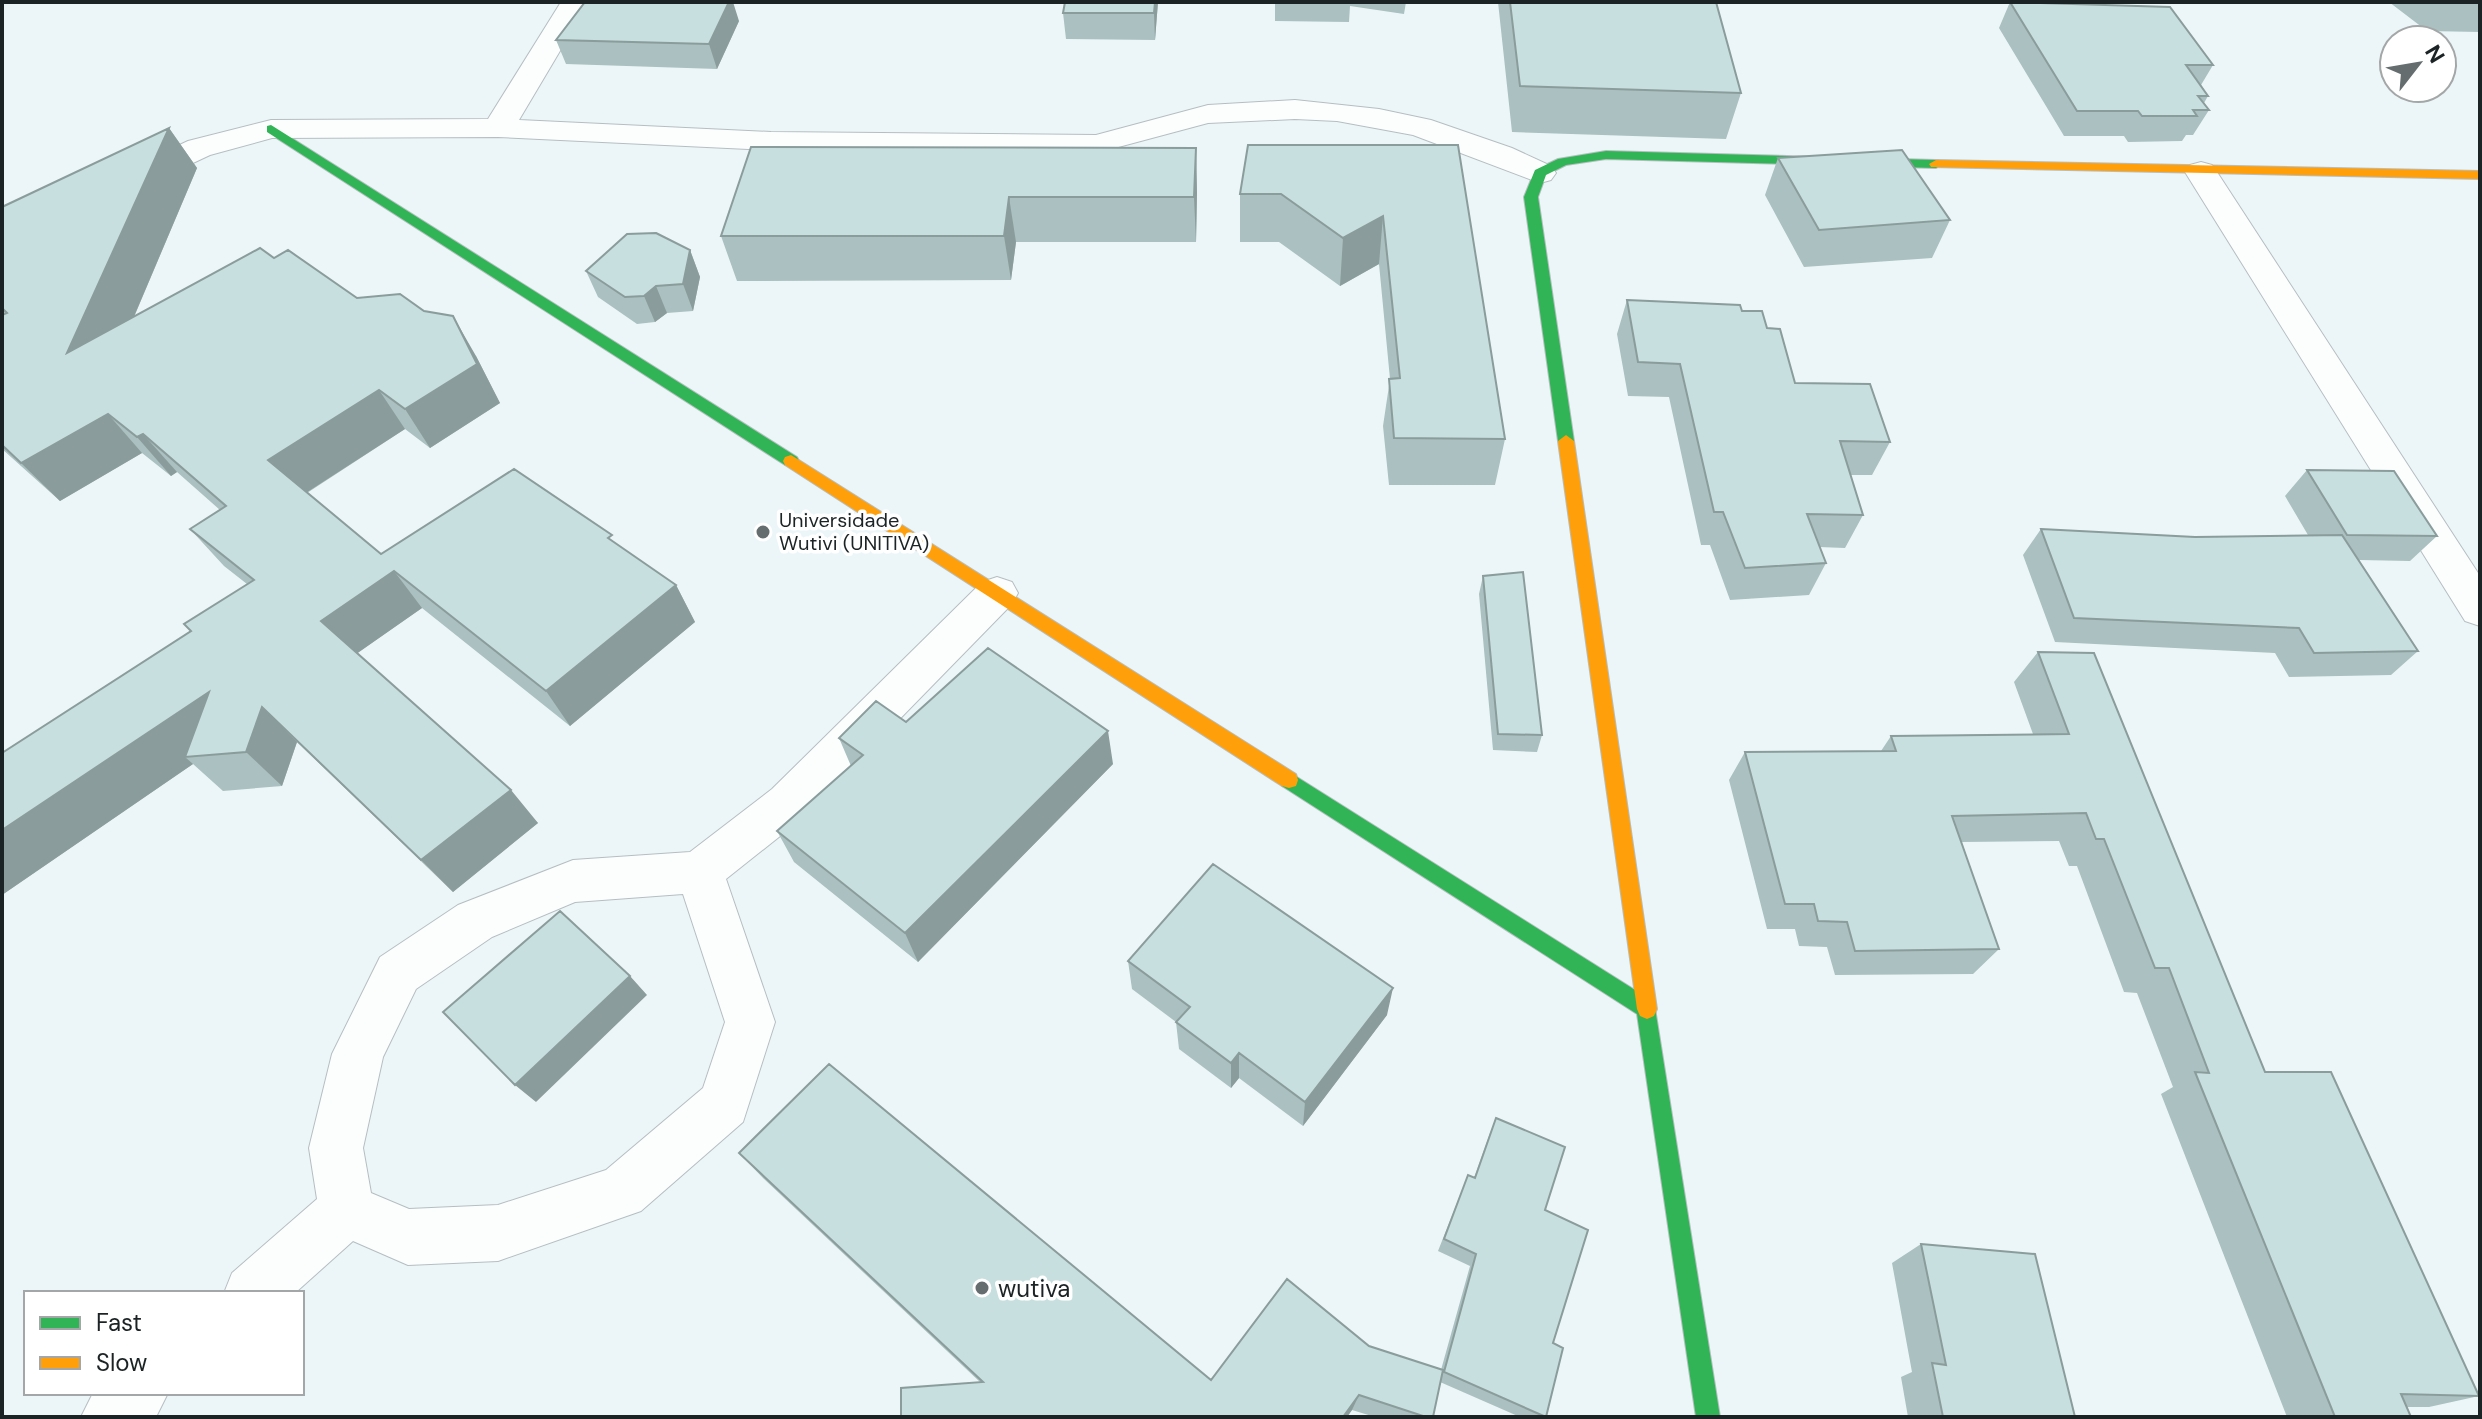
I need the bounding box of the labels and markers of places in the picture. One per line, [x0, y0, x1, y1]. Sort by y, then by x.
place label: Universidade Wutivi (UNITIVA) [779, 507, 929, 556]
marker: Universidade Wutivi (UNITIVA) [754, 523, 772, 541]
place label: wutiva [998, 1273, 1070, 1304]
marker: wutiva [973, 1279, 991, 1297]

